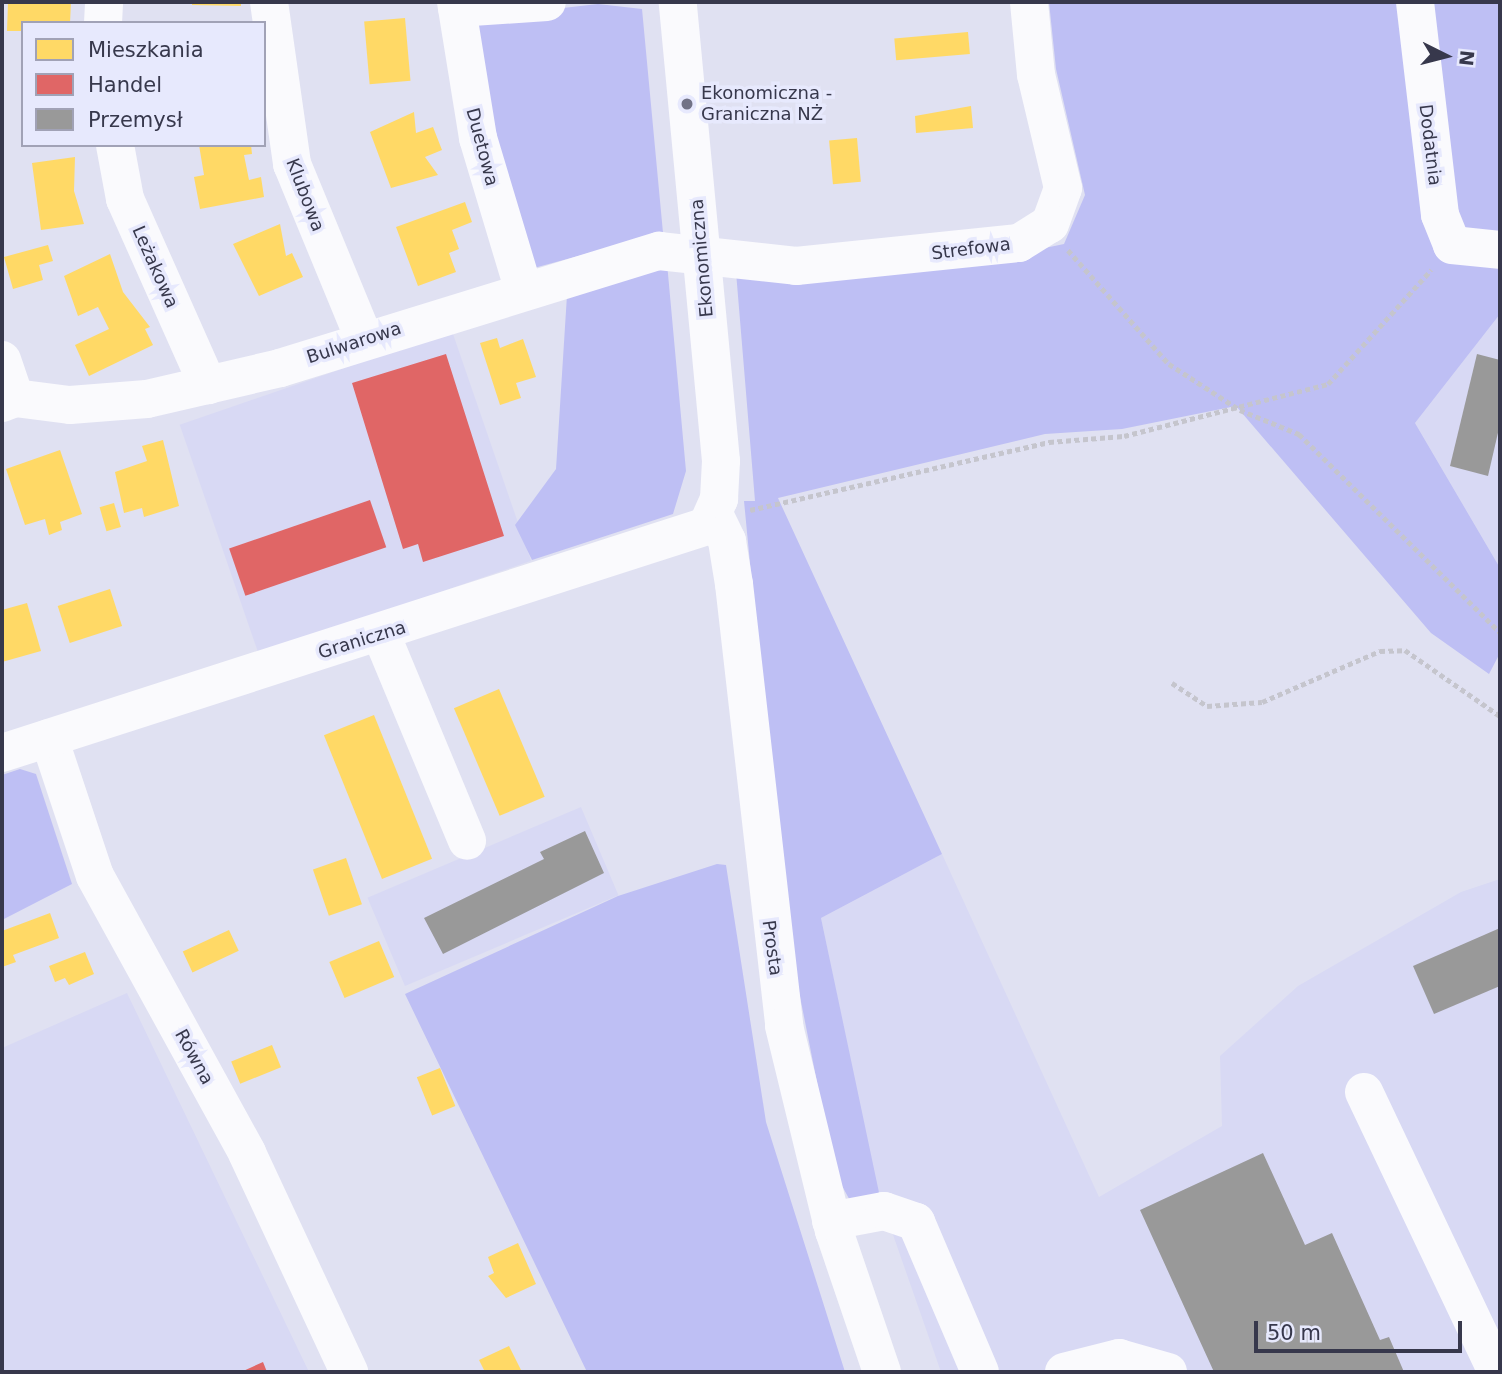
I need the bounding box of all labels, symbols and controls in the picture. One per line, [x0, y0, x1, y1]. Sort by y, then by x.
legend [21, 21, 266, 147]
north arrow [1411, 21, 1481, 91]
text: Mieszkania [88, 38, 204, 62]
text: N [1455, 49, 1479, 67]
text: Handel [88, 73, 162, 97]
place label: Ekonomiczna - Graniczna NŻ [701, 83, 832, 126]
marker: Ekonomiczna - Graniczna NŻ [679, 96, 695, 112]
street label: Dodatnia [1414, 103, 1446, 187]
street label: Duetowa [461, 105, 503, 189]
text: Przemysł [88, 108, 183, 132]
street label: Klubowa [281, 155, 329, 235]
street label: Ekonomiczna [686, 198, 718, 318]
street label: Leżakowa [127, 222, 183, 312]
street label: Strefowa [930, 233, 1012, 265]
street label: Bulwarowa [304, 318, 404, 368]
street label: Graniczna [316, 616, 408, 664]
street label: Prosta [757, 919, 787, 977]
street label: Równa [170, 1026, 218, 1088]
scale bar [1257, 1308, 1465, 1352]
text: 50 m [1267, 1321, 1321, 1345]

